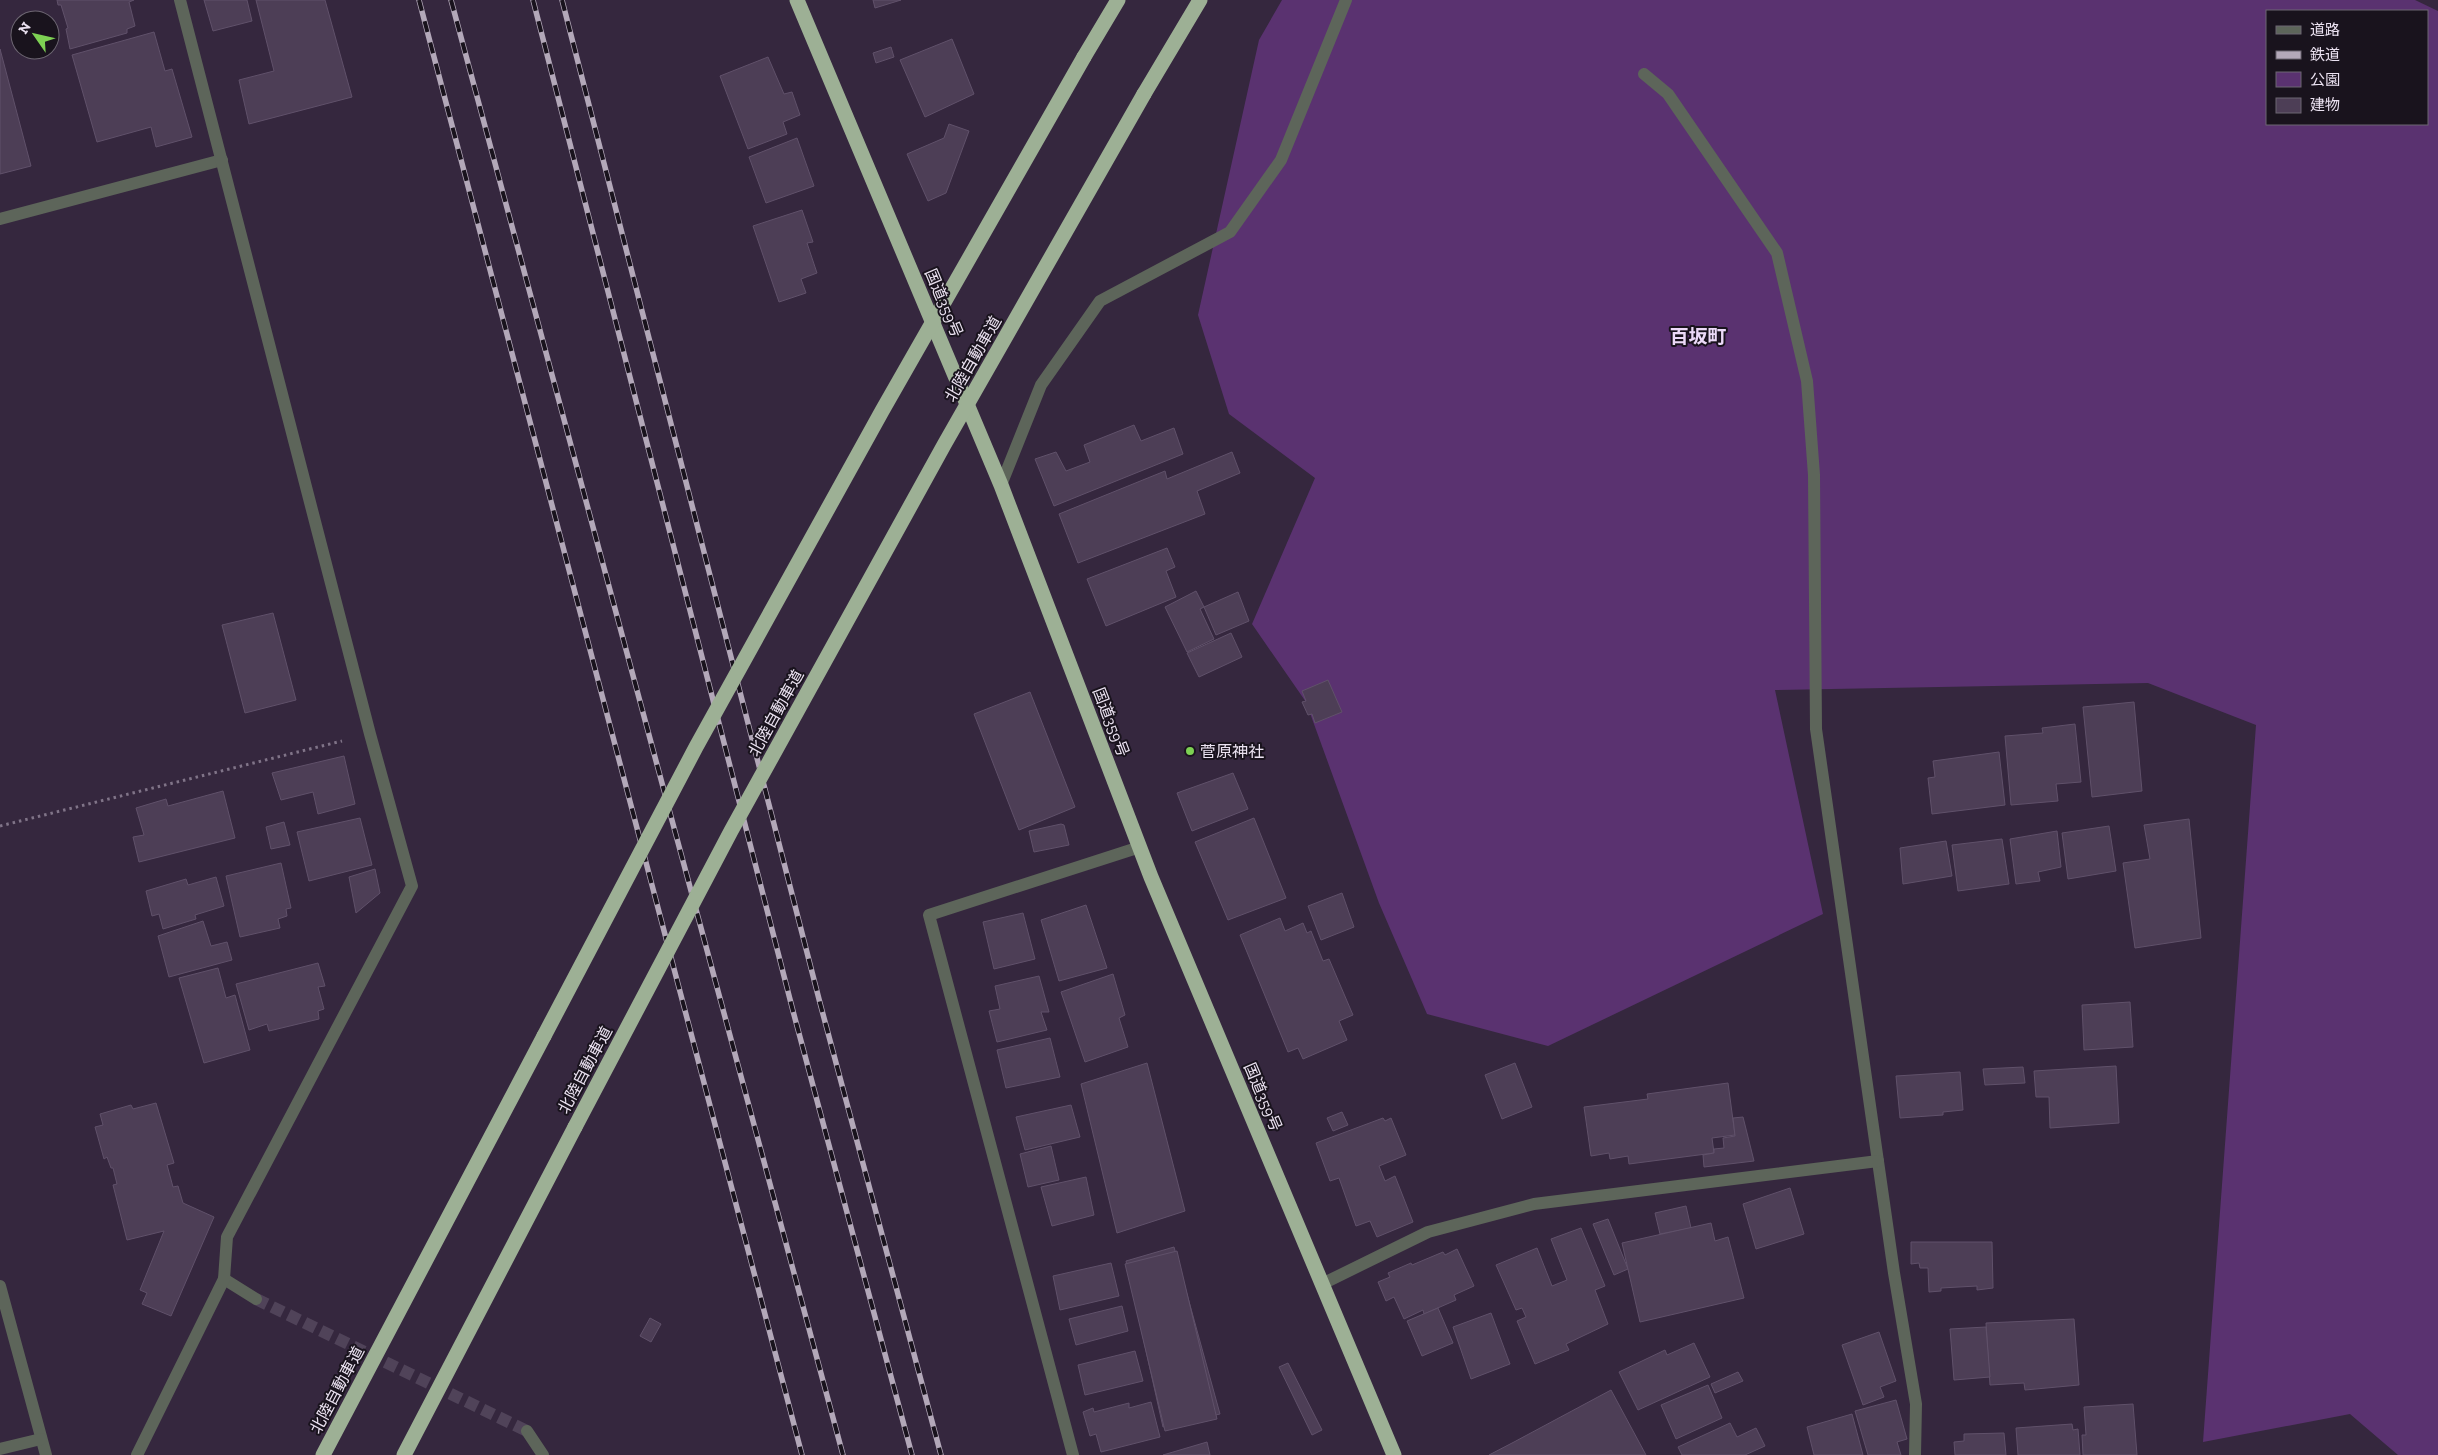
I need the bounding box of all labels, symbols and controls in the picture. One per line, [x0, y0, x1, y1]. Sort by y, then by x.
north arrow [10, 10, 60, 60]
legend [2266, 10, 2428, 125]
text: N [15, 19, 35, 37]
text: 道路 [2310, 21, 2340, 39]
text: 鉄道 [2310, 46, 2340, 64]
text: 公園 [2310, 71, 2340, 89]
text: 建物 [2310, 96, 2340, 114]
street label: 国道359号 [921, 266, 967, 340]
street label: 北陸自動車道 [941, 313, 1005, 405]
district label: 百坂町 [1669, 325, 1727, 348]
street label: 北陸自動車道 [744, 666, 808, 760]
street label: 国道359号 [1089, 685, 1133, 759]
place label: 菅原神社 [1200, 742, 1264, 761]
marker: 菅原神社 [1184, 745, 1196, 757]
street label: 北陸自動車道 [554, 1023, 616, 1117]
street label: 国道359号 [1240, 1060, 1286, 1134]
street label: 北陸自動車道 [306, 1343, 368, 1437]

